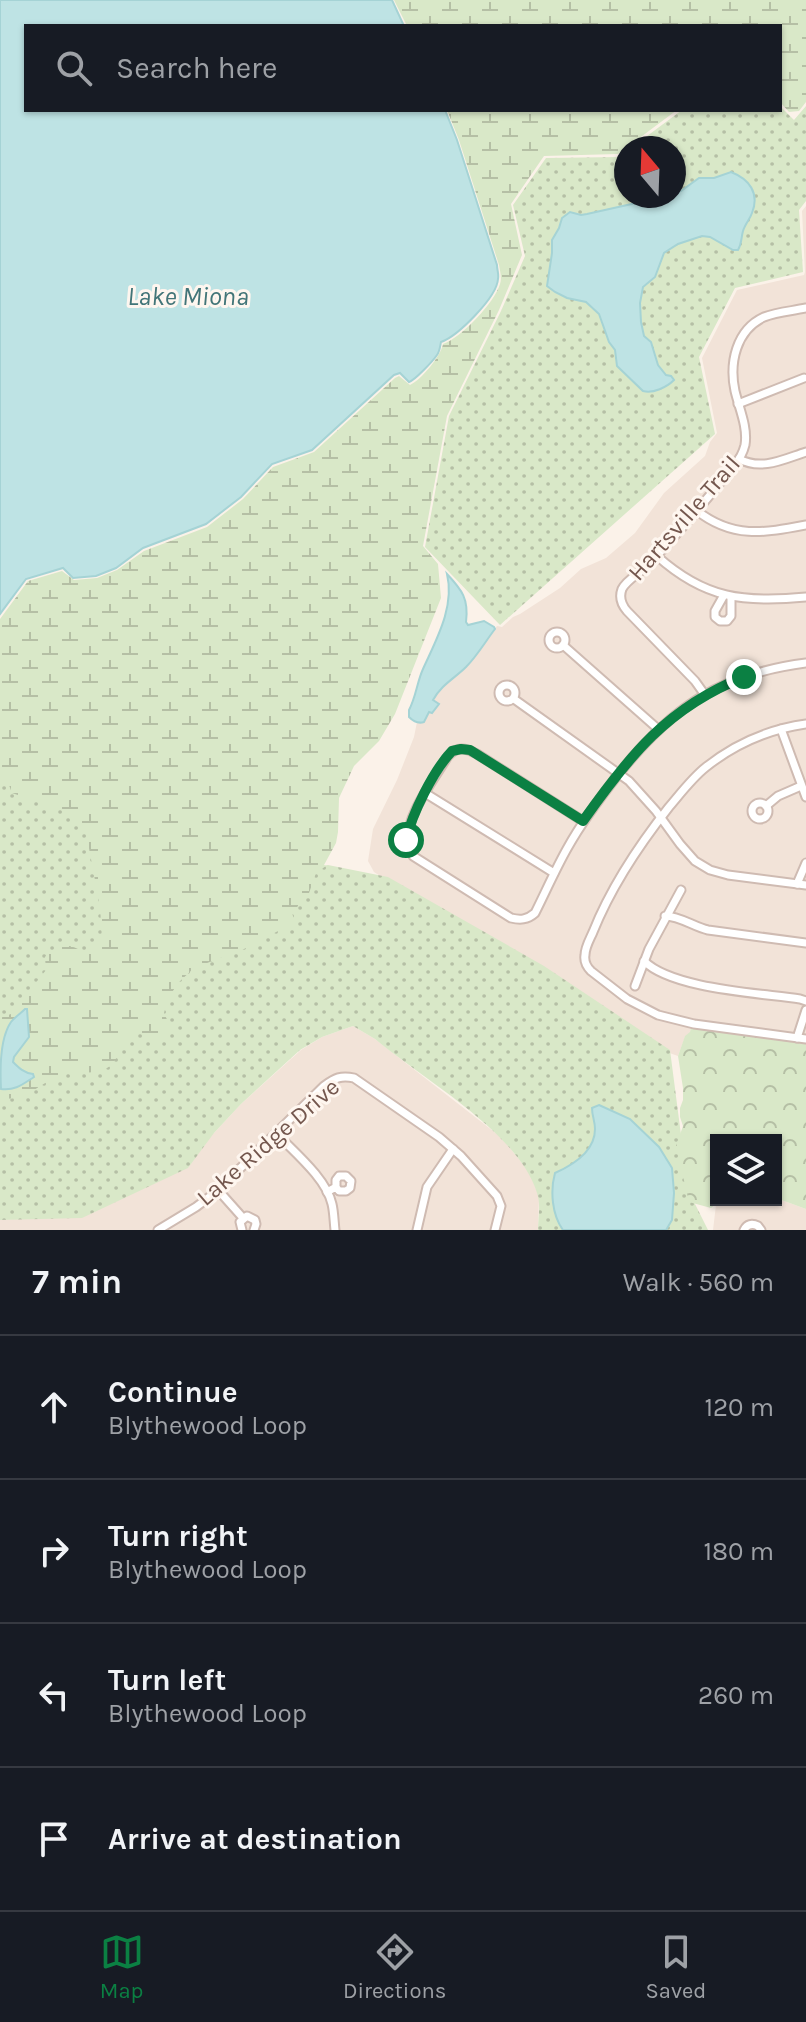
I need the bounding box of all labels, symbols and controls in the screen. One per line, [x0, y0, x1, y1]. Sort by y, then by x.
search box [24, 24, 782, 112]
icon: search [52, 46, 96, 90]
text: Search here [116, 50, 277, 86]
north arrow [614, 136, 686, 208]
water label: Lake Miona [127, 281, 249, 312]
street label: Hartsville Trail [622, 450, 746, 586]
route end [726, 659, 762, 695]
route start [388, 822, 424, 858]
street label: Lake Ridge Drive [191, 1072, 345, 1212]
map controls [710, 1134, 782, 1206]
button: layers [710, 1134, 782, 1206]
text: 7 min [32, 1262, 122, 1302]
text: Walk · 560 m [623, 1267, 774, 1298]
text: Continue [108, 1374, 238, 1410]
icon: ahead [32, 1385, 76, 1429]
text: 120 m [704, 1392, 774, 1423]
text: Blythewood Loop [108, 1410, 307, 1441]
text: Turn right [108, 1518, 248, 1554]
icon: right [32, 1529, 76, 1573]
text: 180 m [704, 1536, 774, 1567]
text: Blythewood Loop [108, 1554, 307, 1585]
text: Turn left [108, 1662, 226, 1698]
icon: left [32, 1673, 76, 1717]
text: 260 m [698, 1680, 774, 1711]
text: Blythewood Loop [108, 1698, 307, 1729]
icon: arrive [32, 1817, 76, 1861]
text: Arrive at destination [108, 1821, 402, 1857]
tab: Map [100, 1930, 144, 2004]
tab: Directions [343, 1930, 446, 2004]
tab: Saved [646, 1930, 706, 2004]

